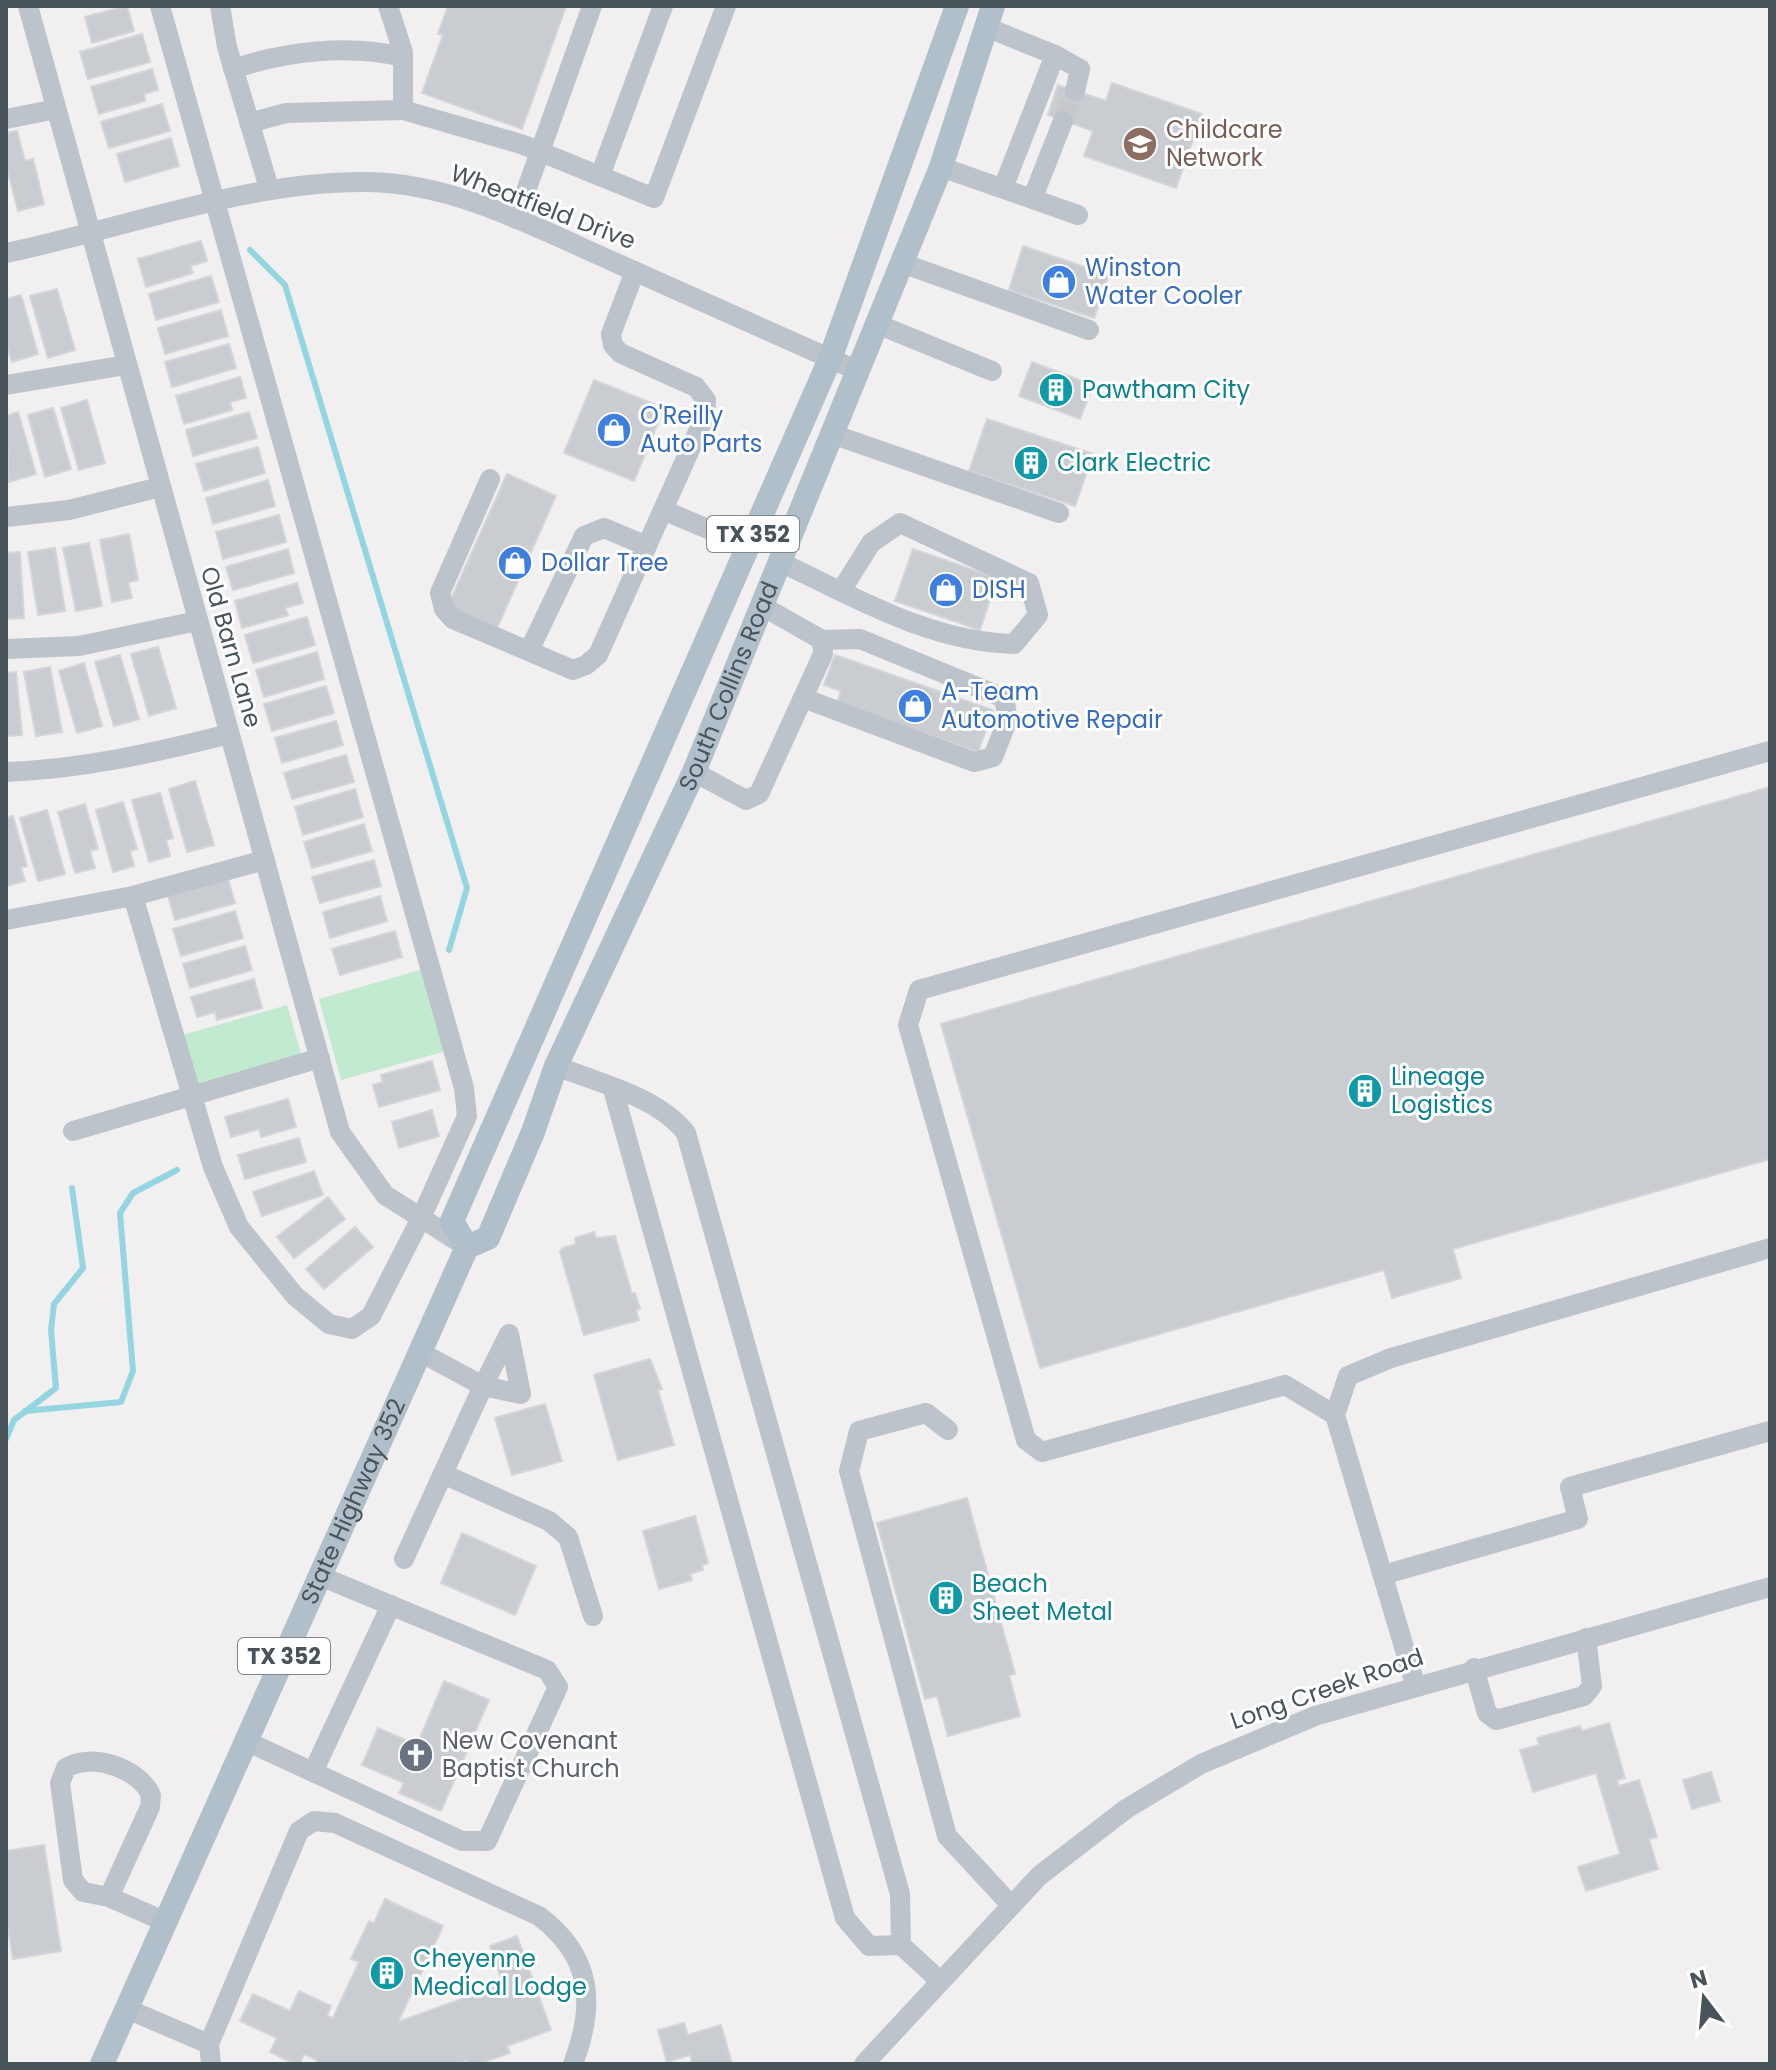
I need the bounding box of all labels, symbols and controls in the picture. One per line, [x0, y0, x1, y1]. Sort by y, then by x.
place label: Childcare Network [1166, 113, 1283, 174]
school or university icon: Childcare Network [1121, 125, 1159, 163]
street label: Wheatfield Drive [446, 156, 641, 257]
place label: Winston Water Cooler [1085, 251, 1243, 312]
shop icon: Winston Water Cooler [1040, 263, 1078, 301]
building icon: Pawtham City [1037, 371, 1075, 409]
place label: Pawtham City [1082, 373, 1250, 406]
place label: O'Reilly Auto Parts [640, 399, 762, 460]
shop icon: O'Reilly Auto Parts [595, 411, 633, 449]
building icon: Clark Electric [1012, 444, 1050, 482]
place label: Clark Electric [1057, 446, 1211, 479]
road number: TX 352 [707, 516, 799, 552]
shop icon: Dollar Tree [496, 544, 534, 582]
place label: Dollar Tree [541, 546, 668, 579]
street label: Old Barn Lane [193, 563, 270, 731]
shop icon: DISH [927, 571, 965, 609]
place label: DISH [972, 573, 1026, 606]
street label: South Collins Road [670, 576, 786, 796]
place label: A-Team Automotive Repair [941, 675, 1163, 736]
shop icon: A-Team Automotive Repair [896, 687, 934, 725]
place label: Lineage Logistics [1391, 1060, 1493, 1121]
building icon: Lineage Logistics [1346, 1072, 1384, 1110]
street label: State Highway 352 [292, 1393, 413, 1610]
place label: Beach Sheet Metal [972, 1567, 1113, 1628]
building icon: Beach Sheet Metal [927, 1579, 965, 1617]
road number: TX 352 [238, 1638, 330, 1674]
street label: Long Creek Road [1226, 1640, 1428, 1737]
place label: New Covenant Baptist Church [442, 1724, 620, 1785]
church icon: New Covenant Baptist Church [397, 1736, 435, 1774]
place label: Cheyenne Medical Lodge [413, 1942, 587, 2003]
building icon: Cheyenne Medical Lodge [368, 1954, 406, 1992]
north arrow [1664, 1958, 1744, 2038]
text: N [1686, 1962, 1711, 1996]

